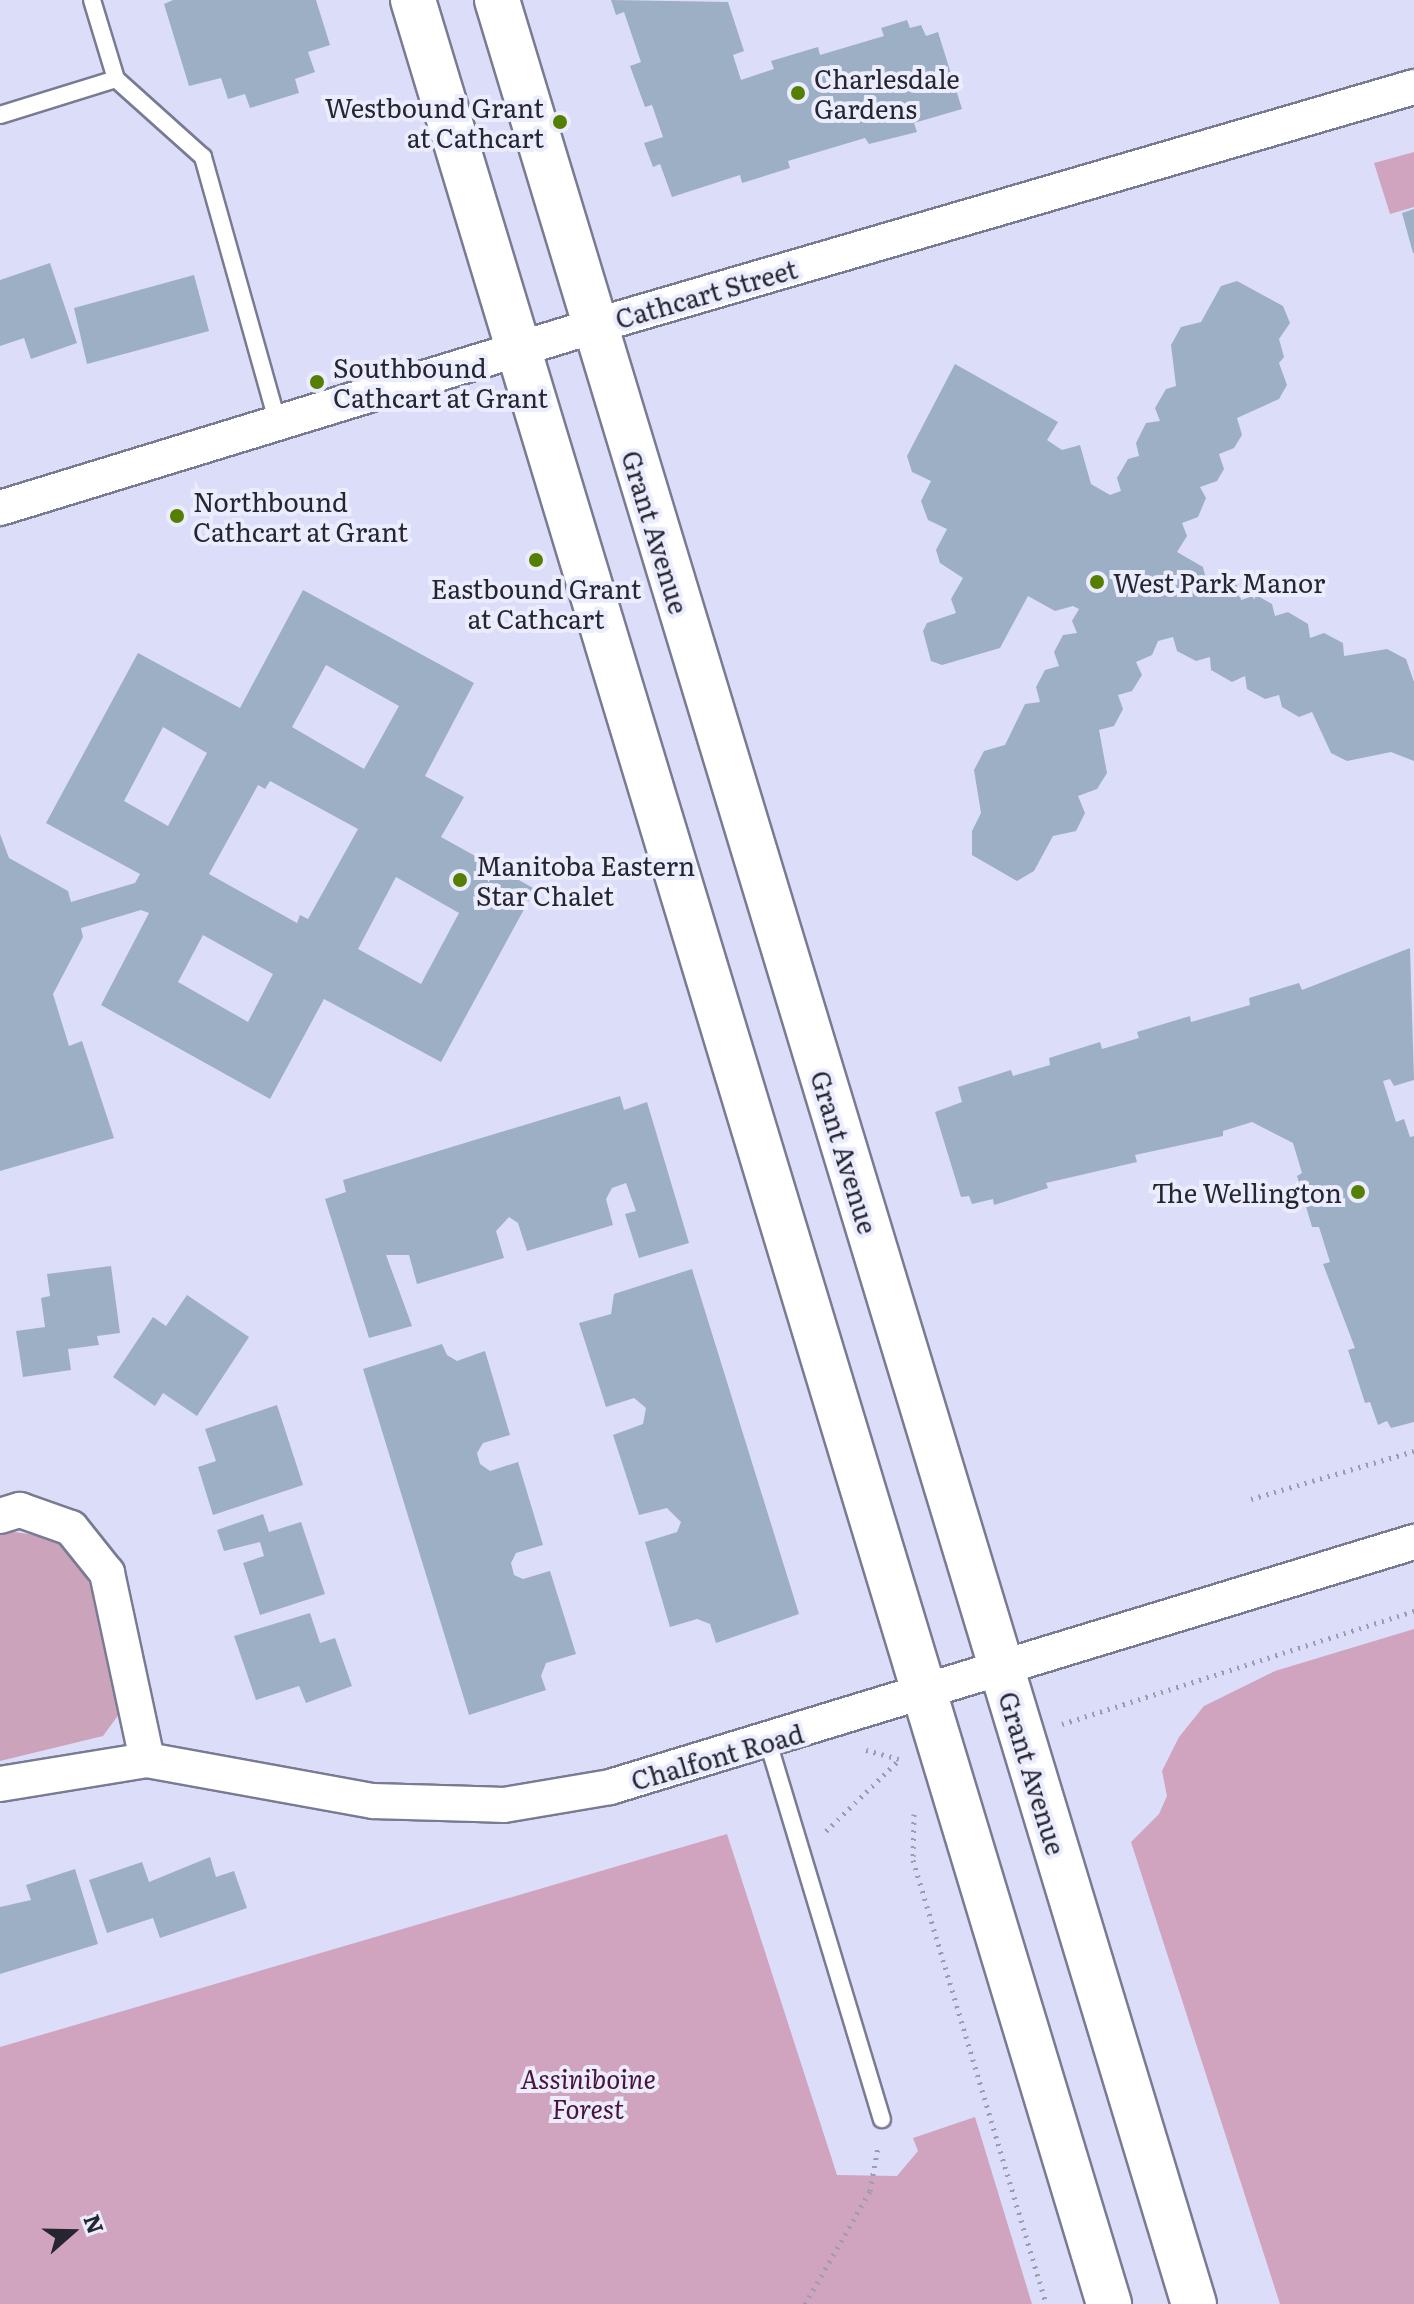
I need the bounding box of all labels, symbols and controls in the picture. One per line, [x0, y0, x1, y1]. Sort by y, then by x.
place label: Charlesdale Gardens [814, 62, 960, 124]
marker: Charlesdale Gardens [789, 84, 807, 102]
place label: Westbound Grant at Cathcart [325, 91, 544, 152]
marker: Westbound Grant at Cathcart [551, 113, 569, 131]
street label: Cathcart Street [611, 252, 801, 334]
place label: Southbound Cathcart at Grant [333, 351, 548, 412]
marker: Southbound Cathcart at Grant [308, 373, 326, 391]
street label: Grant Avenue [616, 447, 696, 617]
place label: Northbound Cathcart at Grant [193, 485, 408, 546]
marker: Northbound Cathcart at Grant [168, 507, 186, 525]
marker: Eastbound Grant at Cathcart [527, 551, 545, 569]
place label: West Park Manor [1113, 566, 1325, 598]
place label: Eastbound Grant at Cathcart [431, 572, 641, 634]
marker: West Park Manor [1088, 573, 1106, 591]
place label: Manitoba Eastern Star Chalet [476, 849, 695, 910]
marker: Manitoba Eastern Star Chalet [451, 871, 469, 889]
street label: Grant Avenue [805, 1067, 885, 1237]
place label: The Wellington [1152, 1176, 1342, 1208]
marker: The Wellington [1349, 1183, 1367, 1201]
street label: Grant Avenue [993, 1688, 1073, 1858]
street label: Chalfont Road [627, 1716, 807, 1796]
park label: Assiniboine Forest [520, 2062, 656, 2124]
north arrow [32, 2192, 112, 2272]
text: N [76, 2209, 114, 2238]

